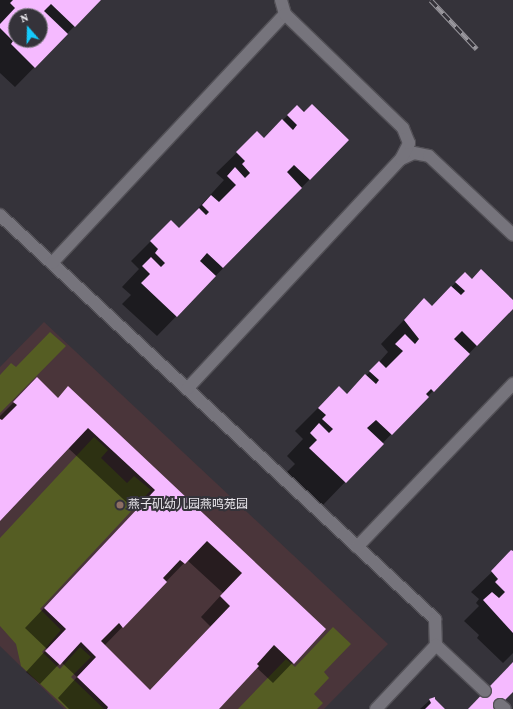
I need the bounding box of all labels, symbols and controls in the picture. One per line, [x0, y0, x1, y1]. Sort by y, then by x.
north arrow [8, 8, 48, 48]
text: N [19, 11, 30, 25]
place label: 燕子矶幼儿园燕鸣苑园 [128, 498, 248, 512]
marker: 燕子矶幼儿园燕鸣苑园 [115, 500, 125, 510]

